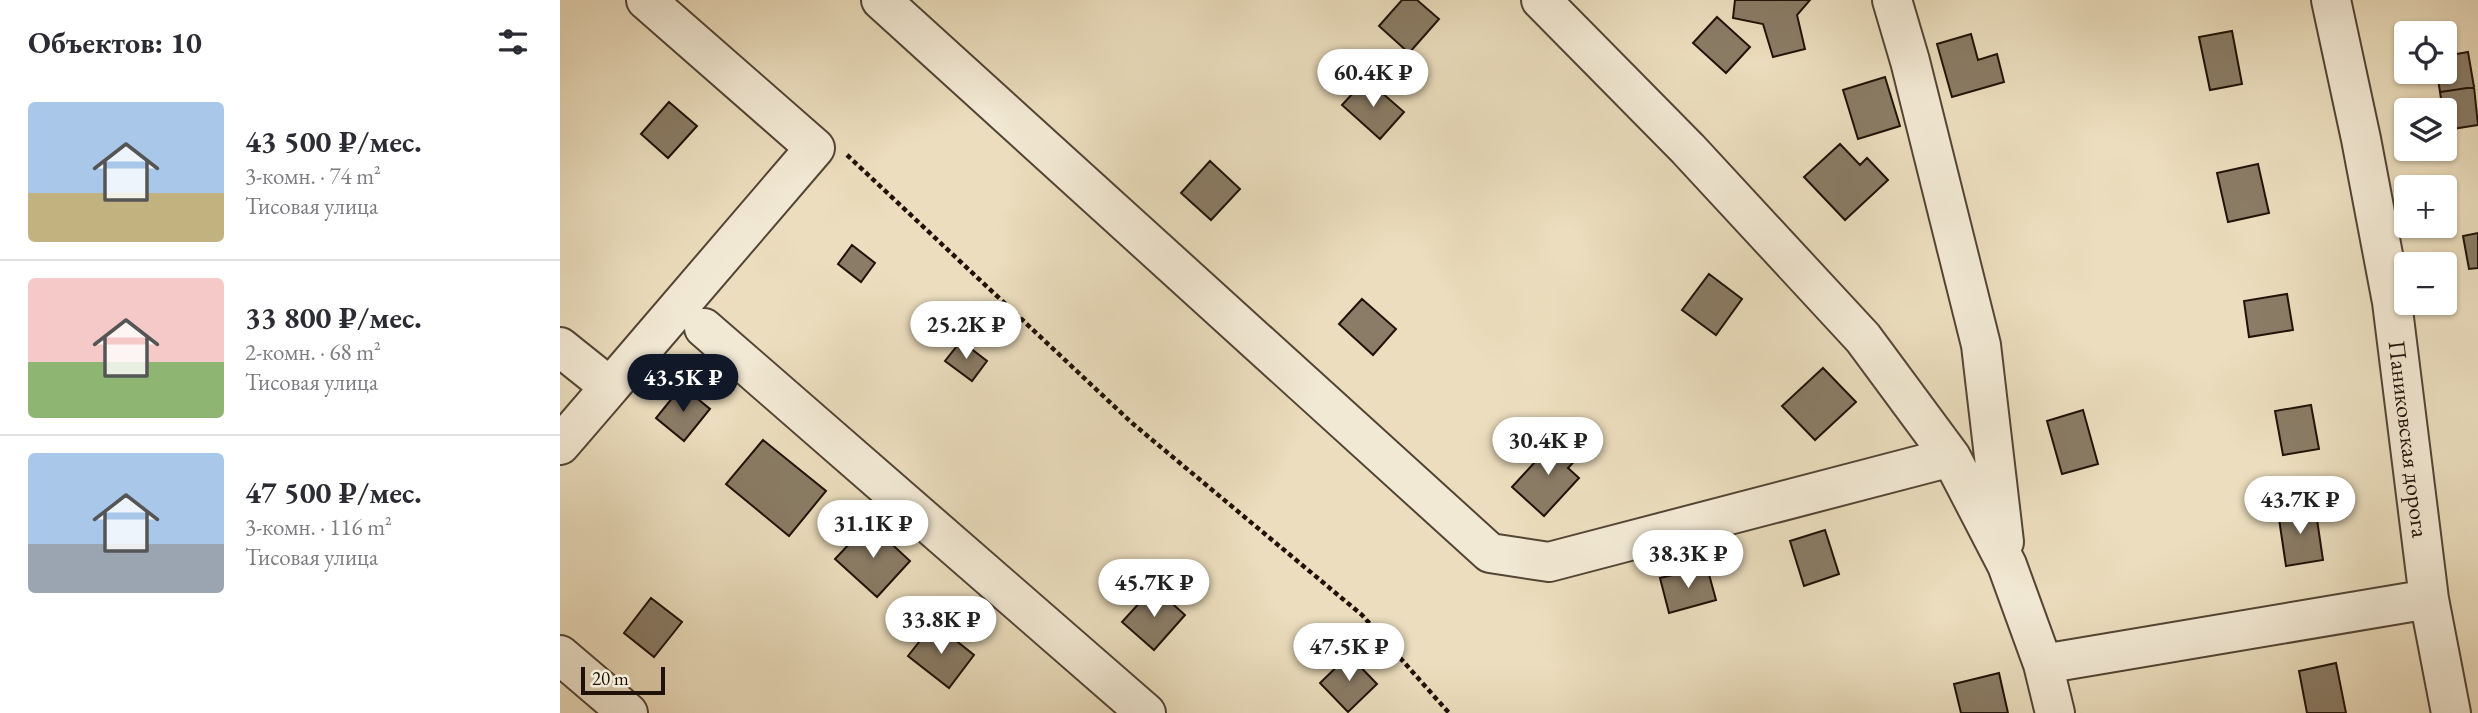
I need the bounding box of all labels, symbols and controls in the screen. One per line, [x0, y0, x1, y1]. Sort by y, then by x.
map controls [2394, 21, 2457, 315]
button: locate [2394, 21, 2457, 84]
text: Объектов: 10 [28, 23, 202, 62]
icon: filters [494, 23, 532, 61]
pin: 60.4K ₽ [1308, 50, 1438, 109]
text: 60.4K ₽ [1333, 57, 1413, 87]
button: layers [2394, 98, 2457, 161]
text: 43 500 ₽/мес. [245, 122, 422, 161]
icon: home [84, 130, 168, 214]
text: 3-комн. · 74 m² [245, 161, 381, 191]
button: + [2394, 175, 2457, 238]
text: Тисовая улица [245, 191, 378, 221]
button: − [2394, 252, 2457, 315]
text: 33 800 ₽/мес. [245, 298, 422, 337]
pin: 25.2K ₽ [901, 302, 1031, 361]
icon: home [84, 306, 168, 390]
text: 25.2K ₽ [926, 309, 1006, 339]
text: 2-комн. · 68 m² [245, 337, 381, 367]
street label: Паниковская дорога [2382, 339, 2437, 540]
pin: 43.5K ₽ [618, 354, 748, 414]
text: 43.5K ₽ [643, 362, 723, 392]
text: Тисовая улица [245, 367, 378, 397]
pin: 30.4K ₽ [1483, 418, 1613, 477]
text: 30.4K ₽ [1508, 425, 1588, 455]
text: 47 500 ₽/мес. [245, 473, 422, 512]
pin: 43.7K ₽ [2235, 476, 2365, 536]
icon: home [84, 481, 168, 565]
text: 43.7K ₽ [2260, 484, 2340, 514]
pin: 31.1K ₽ [808, 500, 938, 560]
text: 31.1K ₽ [833, 508, 913, 538]
text: 3-комн. · 116 m² [245, 512, 392, 542]
pin: 38.3K ₽ [1623, 530, 1753, 590]
text: 38.3K ₽ [1648, 538, 1728, 568]
text: Тисовая улица [245, 542, 378, 572]
pin: 45.7K ₽ [1089, 560, 1219, 619]
text: 45.7K ₽ [1114, 567, 1194, 597]
pin: 33.8K ₽ [876, 596, 1006, 656]
text: 33.8K ₽ [901, 604, 981, 634]
pin: 47.5K ₽ [1284, 624, 1414, 683]
text: 47.5K ₽ [1309, 631, 1389, 661]
scale bar [581, 664, 665, 696]
text: 20 m [592, 666, 629, 691]

